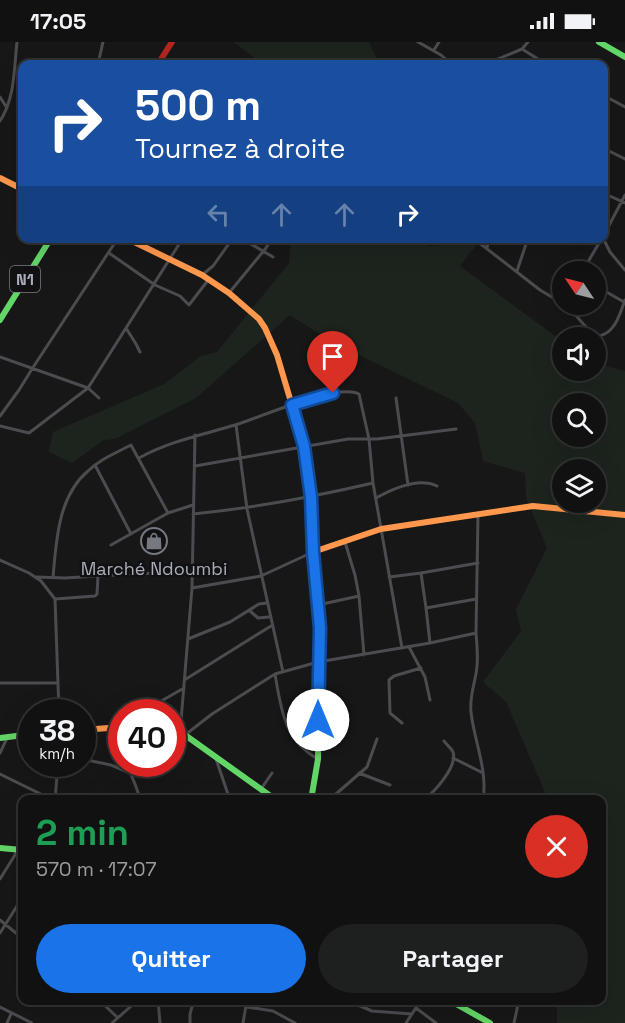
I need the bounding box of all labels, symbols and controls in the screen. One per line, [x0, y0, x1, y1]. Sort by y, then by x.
text: 17:05 [30, 7, 86, 35]
text: 500 m [135, 79, 261, 132]
icon: right [36, 84, 114, 162]
text: Tournez à droite [135, 131, 345, 166]
icon: left [202, 198, 235, 231]
icon: ahead [265, 198, 298, 231]
icon: ahead [328, 198, 361, 231]
icon: right [391, 198, 424, 231]
north arrow [552, 261, 606, 315]
map controls [552, 261, 606, 513]
road number: N1 [10, 266, 40, 292]
button: sound [552, 327, 606, 381]
pin [307, 331, 358, 393]
icon: arrive [316, 340, 349, 373]
button: search [552, 393, 606, 447]
button: layers [552, 459, 606, 513]
shop icon: Marché Ndoumbi [139, 526, 169, 556]
place label: Marché Ndoumbi [81, 557, 227, 580]
position arrow [286, 688, 350, 752]
speed limit sign: 40 [108, 699, 186, 777]
text: 38 [39, 711, 75, 750]
text: km/h [39, 744, 75, 763]
text: 2 min [36, 810, 129, 856]
button: close [525, 815, 588, 878]
text: 570 m · 17:07 [36, 856, 157, 882]
button: Quitter [36, 924, 306, 993]
button: Partager [318, 924, 588, 993]

